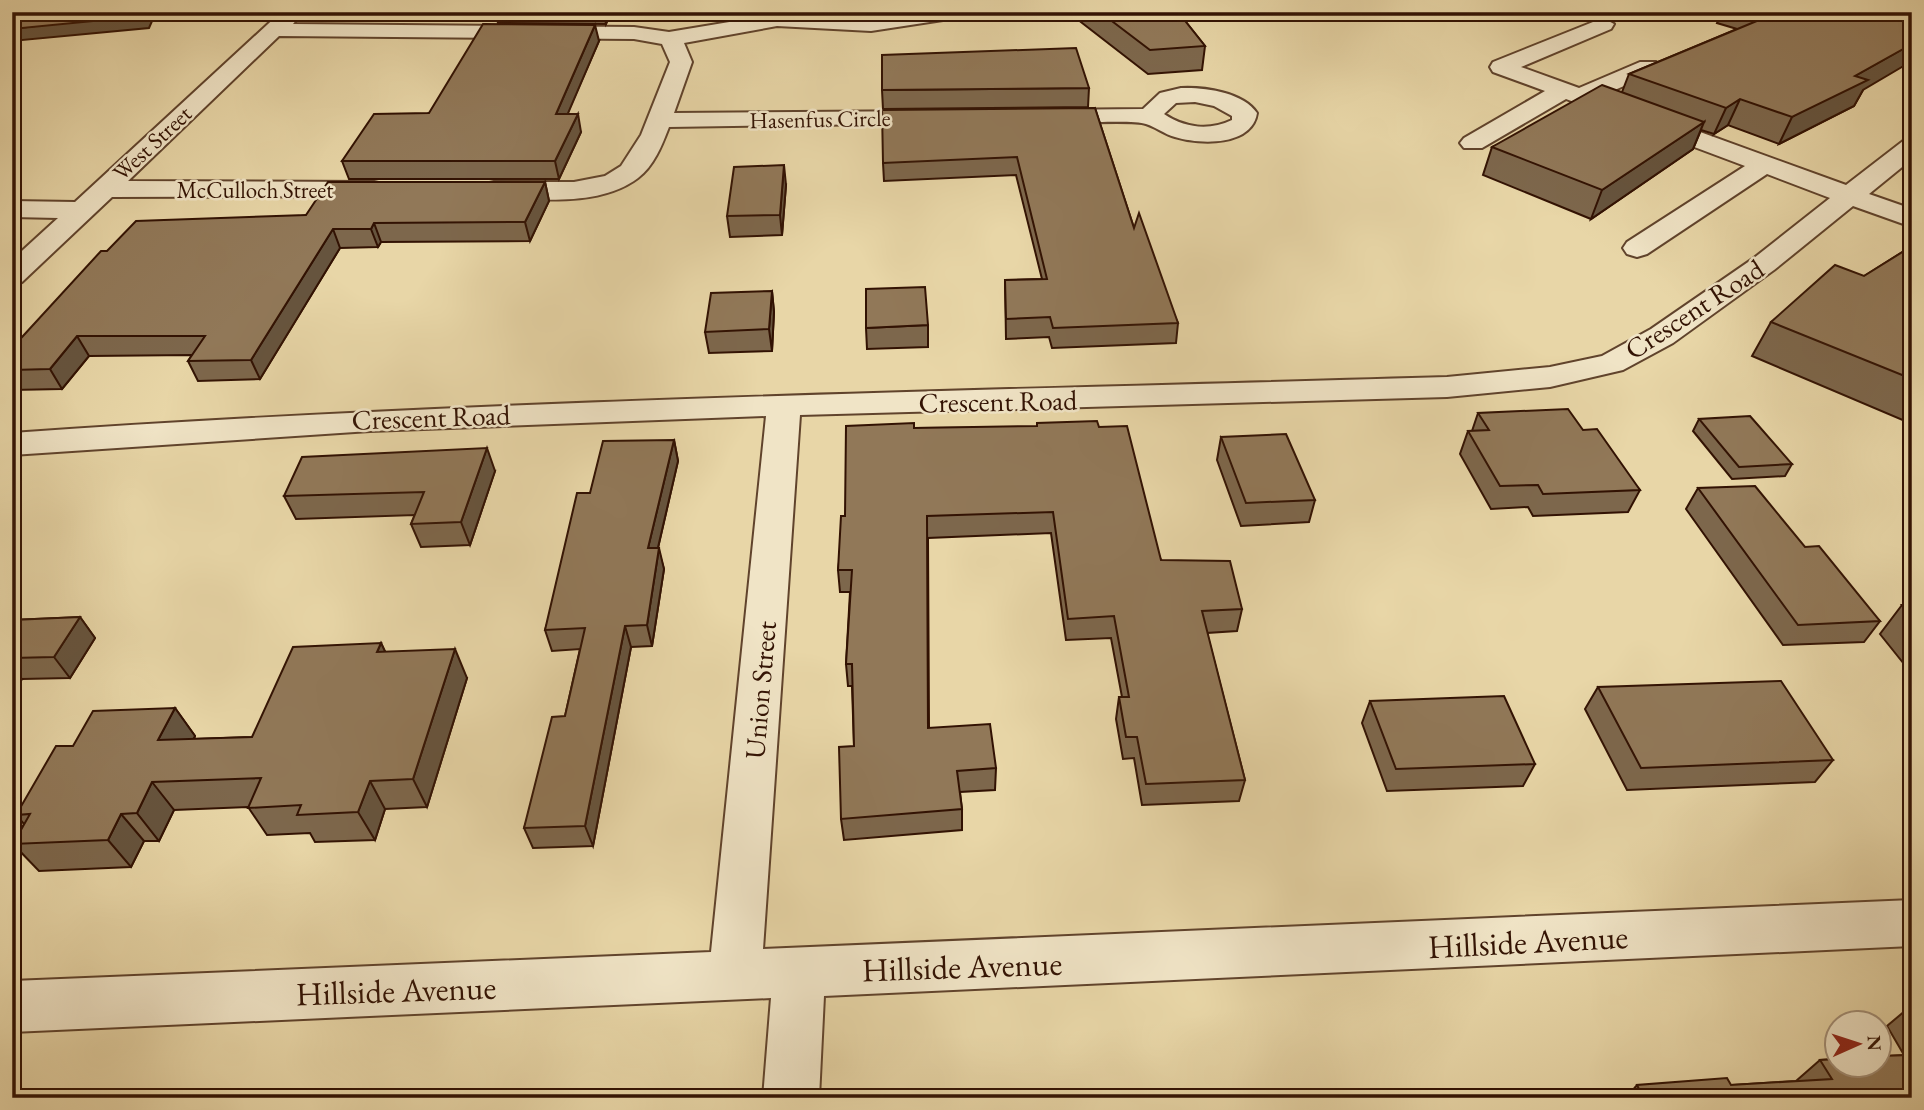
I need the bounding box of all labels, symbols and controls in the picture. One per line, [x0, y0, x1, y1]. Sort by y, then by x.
street label: West Street [106, 98, 198, 187]
street label: Hasenfus Circle [749, 103, 891, 135]
street label: McCulloch Street [177, 175, 334, 205]
street label: Crescent Road [1618, 250, 1771, 367]
street label: Crescent Road [918, 382, 1078, 420]
street label: Crescent Road [351, 396, 512, 438]
street label: Union Street [736, 619, 784, 760]
street label: Hillside Avenue [1427, 915, 1629, 968]
street label: Hillside Avenue [861, 942, 1063, 991]
street label: Hillside Avenue [295, 966, 497, 1015]
north arrow [1822, 1009, 1892, 1078]
text: N [1862, 1035, 1887, 1052]

